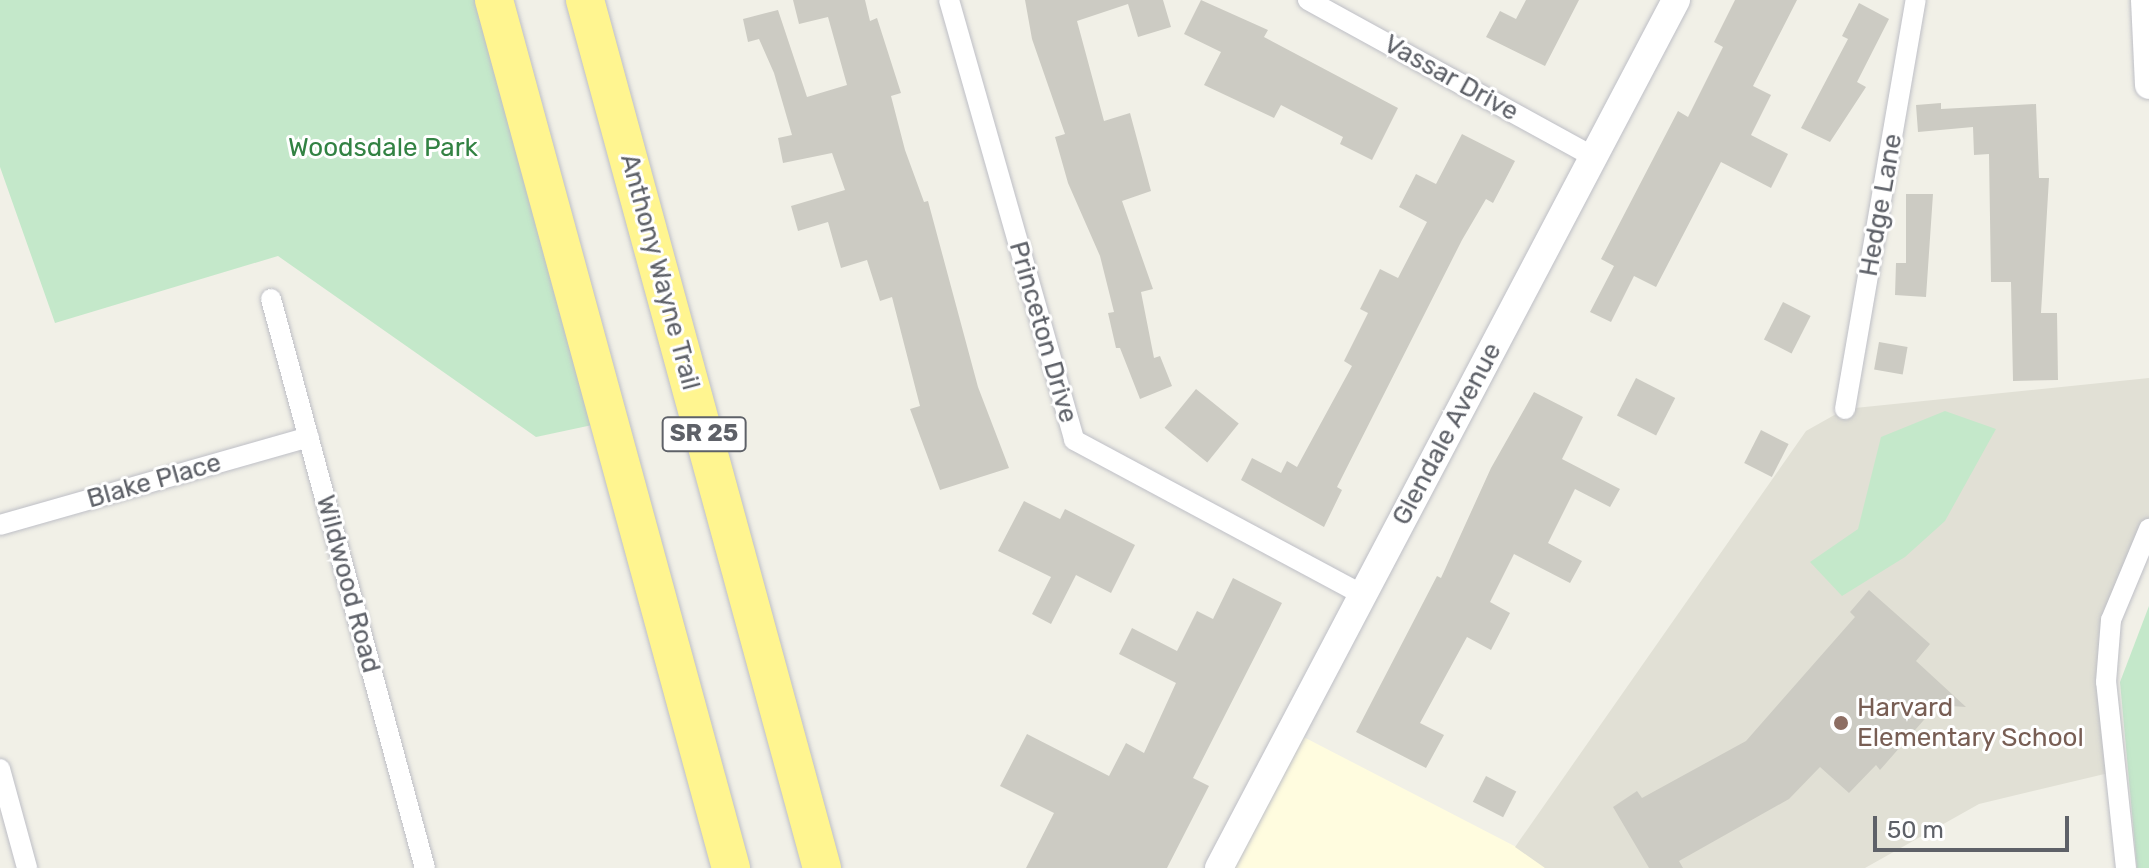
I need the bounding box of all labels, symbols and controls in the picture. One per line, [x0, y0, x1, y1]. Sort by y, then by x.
street label: Vassar Drive [1378, 28, 1524, 128]
street label: Hedge Lane [1853, 131, 1909, 279]
park label: Woodsdale Park [288, 132, 478, 164]
street label: Anthony Wayne Trail [613, 150, 707, 394]
street label: Princeton Drive [1002, 238, 1084, 426]
street label: Glendale Avenue [1386, 337, 1508, 531]
road number: SR 25 [660, 414, 748, 454]
street label: Blake Place [83, 447, 225, 515]
street label: Wildwood Road [309, 492, 387, 676]
place label: Harvard Elementary School [1857, 692, 2085, 754]
marker: Harvard Elementary School [1832, 714, 1850, 732]
scale bar [1877, 800, 2073, 850]
text: 50 m [1887, 816, 1944, 844]

